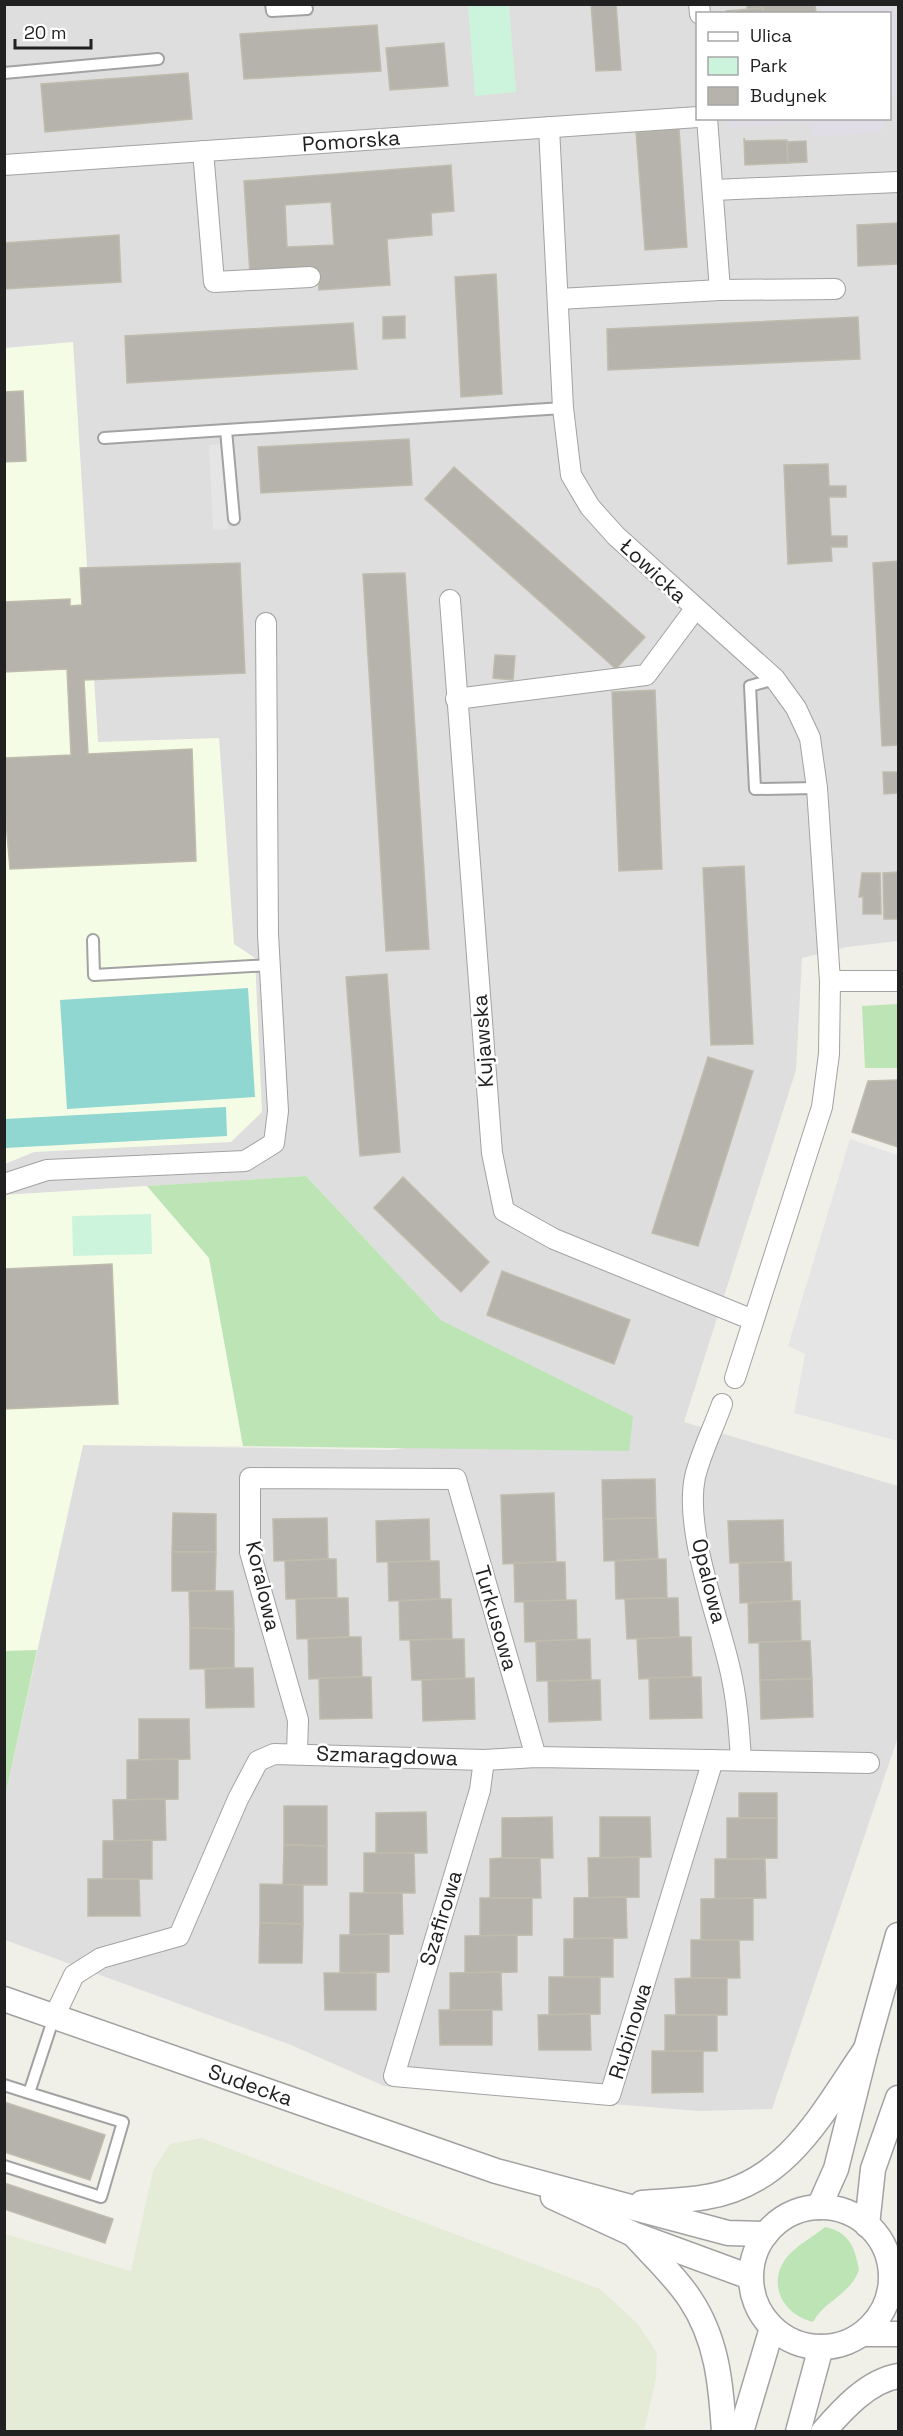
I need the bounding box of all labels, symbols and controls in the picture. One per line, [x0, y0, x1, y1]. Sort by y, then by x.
scale bar [15, 12, 92, 50]
legend [696, 12, 891, 120]
text: 20 m [24, 21, 67, 44]
text: Ulica [750, 24, 792, 47]
text: Park [750, 54, 788, 77]
text: Budynek [750, 84, 827, 107]
street label: Pomorska [301, 124, 401, 157]
street label: Łowicka [614, 532, 693, 609]
street label: Kujawska [466, 993, 499, 1089]
street label: Opalowa [686, 1536, 733, 1626]
street label: Koralowa [240, 1538, 287, 1634]
street label: Turkusowa [469, 1562, 524, 1674]
street label: Szmaragdowa [316, 1740, 458, 1771]
street label: Szafirowa [413, 1867, 468, 1969]
street label: Rubinowa [602, 1980, 657, 2082]
street label: Sudecka [205, 2057, 296, 2112]

